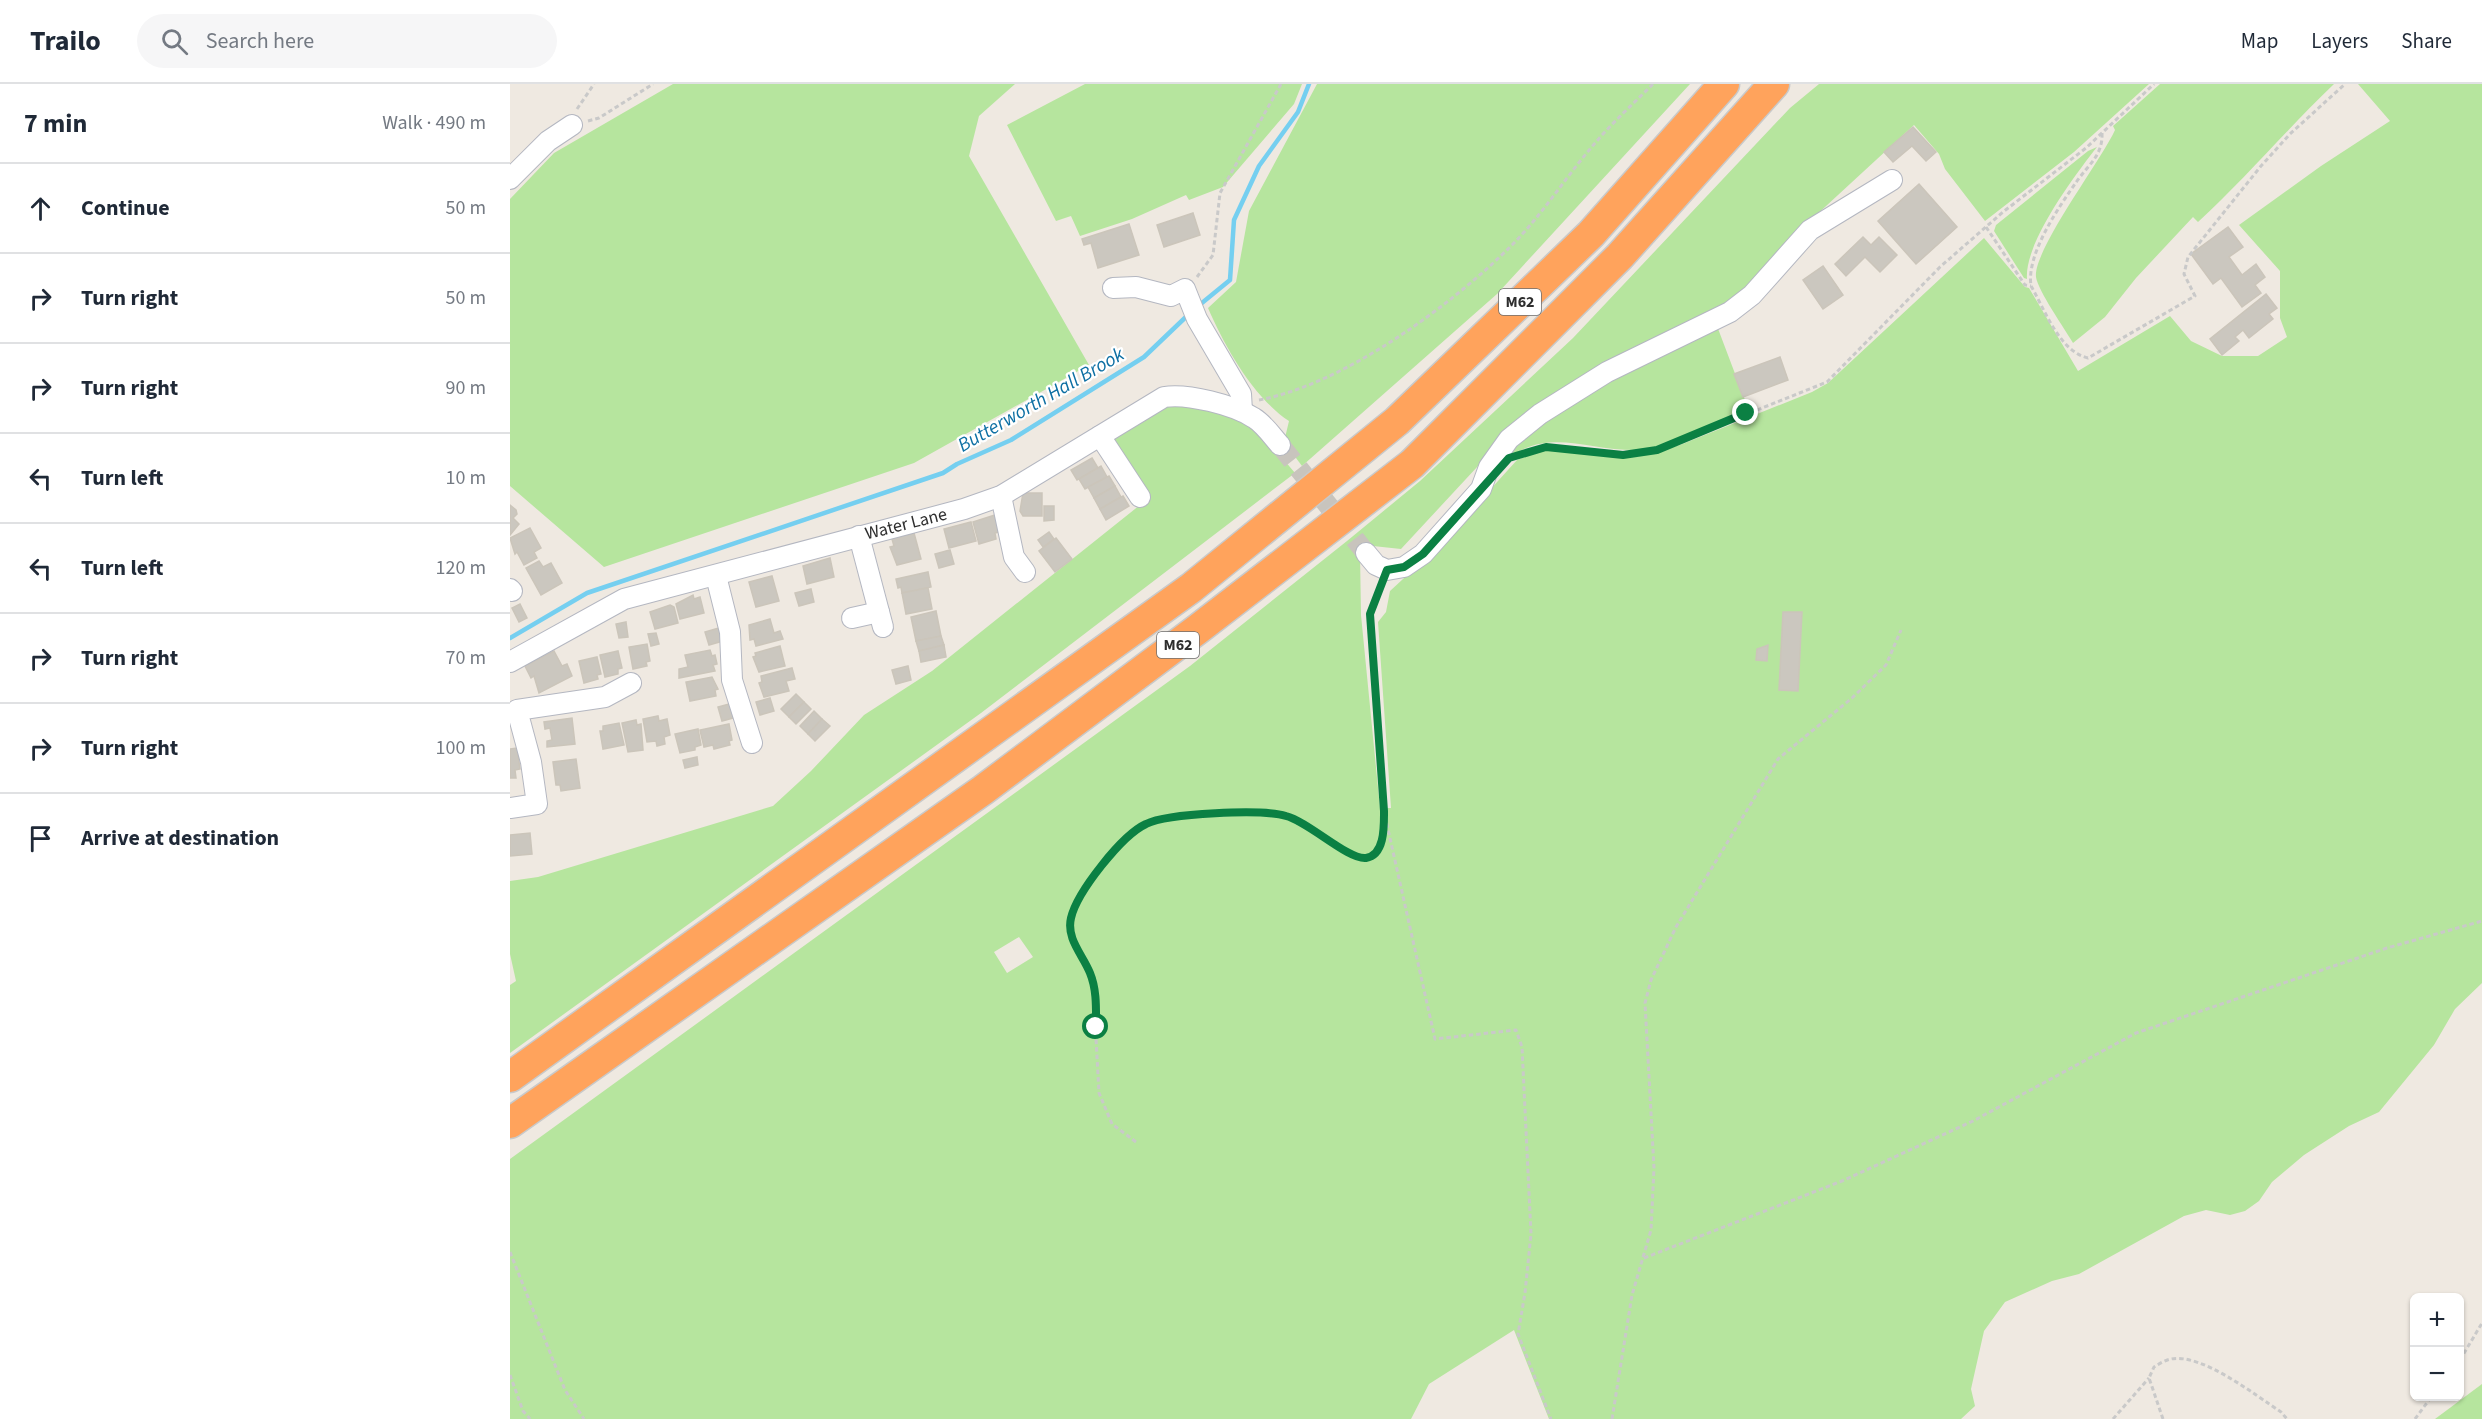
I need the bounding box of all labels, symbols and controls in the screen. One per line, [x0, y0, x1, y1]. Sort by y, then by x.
search box [137, 14, 557, 68]
text: Trailo [30, 21, 101, 61]
icon: search [158, 25, 191, 58]
text: Search here [206, 25, 314, 57]
text: Map [2241, 26, 2278, 56]
text: Layers [2311, 26, 2368, 56]
text: Share [2401, 26, 2452, 56]
text: 7 min [24, 105, 87, 142]
text: Walk · 490 m [382, 109, 486, 137]
icon: ahead [24, 192, 57, 225]
text: Continue [81, 192, 170, 224]
text: 50 m [446, 194, 486, 222]
icon: right [24, 282, 57, 315]
text: Turn right [81, 282, 178, 314]
text: 50 m [446, 284, 486, 312]
road number: M62 [1499, 289, 1541, 315]
water label: Butterworth Hall Brook [952, 341, 1130, 459]
icon: right [24, 372, 57, 405]
text: Turn right [81, 372, 178, 404]
text: 90 m [446, 374, 486, 402]
route end [1732, 399, 1758, 425]
icon: left [24, 462, 57, 495]
text: Turn left [81, 462, 163, 494]
text: 10 m [446, 464, 486, 492]
street label: Water Lane [862, 502, 950, 546]
icon: left [24, 552, 57, 585]
text: Turn left [81, 552, 163, 584]
text: 120 m [436, 554, 486, 582]
road number: M62 [1157, 632, 1199, 658]
icon: right [24, 642, 57, 675]
text: Turn right [81, 642, 178, 674]
text: 70 m [446, 644, 486, 672]
icon: right [24, 732, 57, 765]
text: Turn right [81, 732, 178, 764]
text: 100 m [436, 734, 486, 762]
icon: arrive [24, 822, 57, 855]
text: Arrive at destination [81, 822, 279, 854]
route start [1082, 1013, 1108, 1039]
map controls [2410, 1293, 2464, 1401]
button: + [2410, 1293, 2464, 1347]
button: − [2410, 1347, 2464, 1401]

